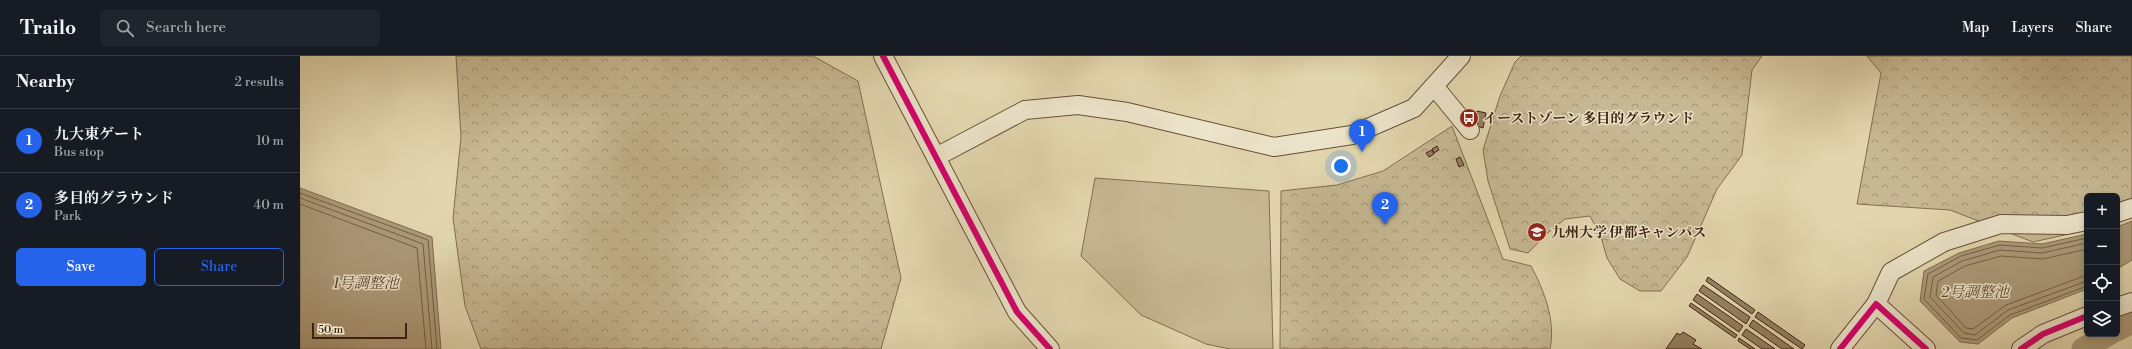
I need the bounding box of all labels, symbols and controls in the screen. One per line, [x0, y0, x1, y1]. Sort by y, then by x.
search box [100, 10, 380, 46]
text: Trailo [20, 16, 76, 40]
icon: search [114, 17, 136, 39]
text: Search here [146, 18, 226, 37]
text: Map [1962, 19, 1989, 37]
text: Layers [2011, 19, 2054, 37]
text: Share [2076, 19, 2112, 37]
text: Nearby [16, 71, 75, 93]
text: 2 results [235, 74, 284, 90]
bus stop icon: イーストゾーン 多目的グラウンド [1458, 107, 1480, 129]
place label: イーストゾーン 多目的グラウンド [1483, 110, 1694, 128]
pin: 1 [1349, 119, 1375, 152]
text: 九大東ゲート [54, 125, 144, 144]
text: 1 [26, 133, 32, 149]
text: 10 m [256, 133, 284, 149]
text: Bus stop [54, 144, 104, 160]
your location [1331, 156, 1351, 176]
text: 多目的グラウンド [54, 189, 174, 208]
pin: 2 [1372, 192, 1398, 225]
map controls [2084, 193, 2120, 337]
button: + [2084, 193, 2120, 229]
text: 2 [25, 197, 33, 213]
text: 40 m [254, 197, 284, 213]
text: Park [54, 208, 81, 224]
school or university icon: 九州大学 伊都キャンパス [1526, 221, 1548, 243]
place label: 九州大学 伊都キャンパス [1551, 224, 1706, 242]
button: − [2084, 229, 2120, 265]
button: Save [16, 248, 146, 286]
button: Share [154, 248, 284, 286]
button: locate [2084, 265, 2120, 301]
water label: 1号調整池 [333, 274, 401, 293]
water label: 2号調整池 [1941, 283, 2011, 302]
button: layers [2084, 301, 2120, 337]
scale bar [312, 321, 407, 340]
text: 50 m [318, 323, 343, 337]

